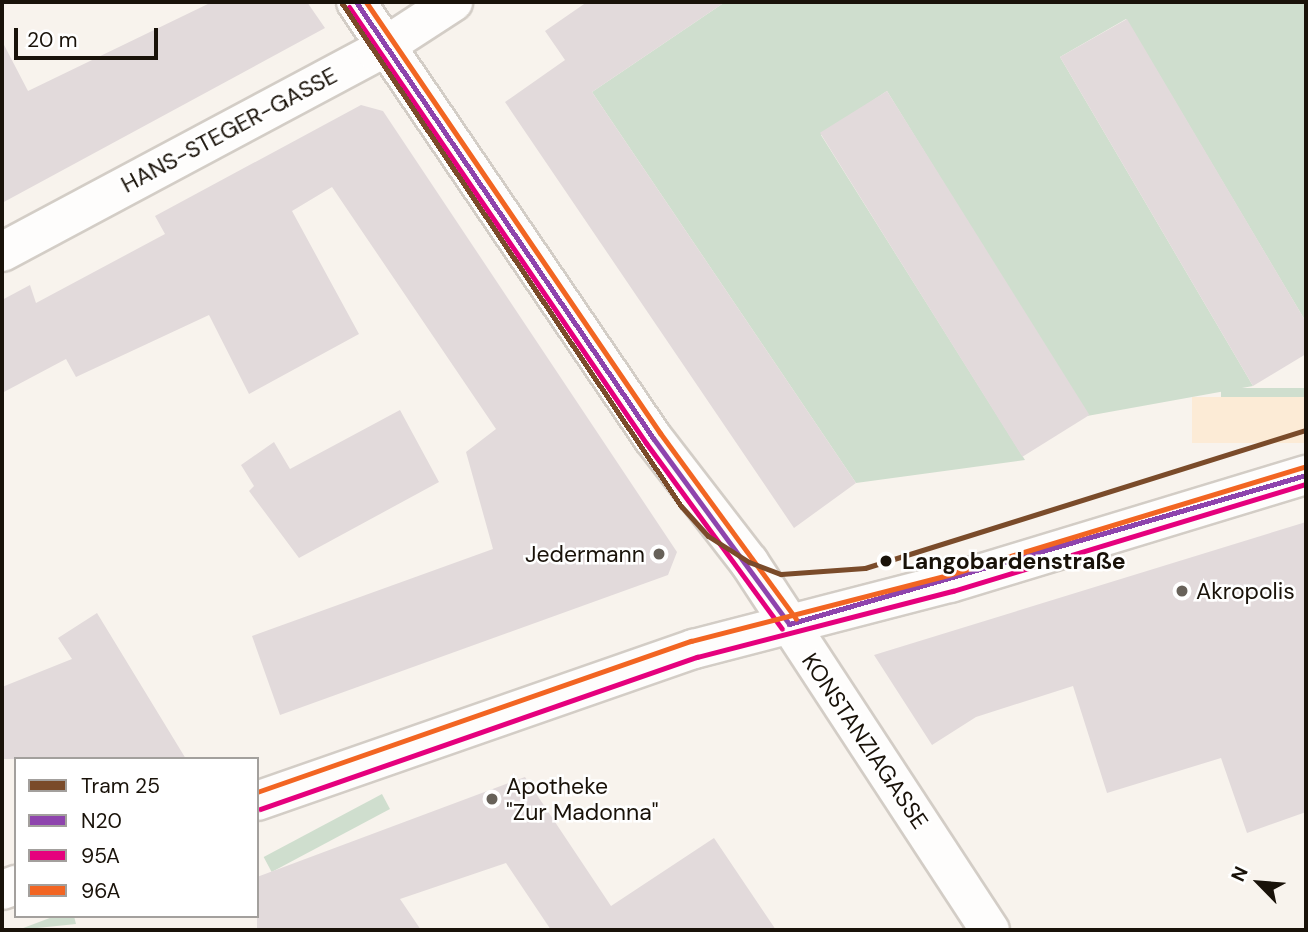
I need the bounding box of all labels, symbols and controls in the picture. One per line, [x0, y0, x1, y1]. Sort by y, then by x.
scale bar [18, 14, 161, 58]
text: 20 m [27, 26, 78, 54]
street label: HANS-STEGER-GASSE [116, 61, 342, 199]
place label: Jedermann [525, 540, 645, 568]
marker: Jedermann [651, 546, 667, 562]
place label: Langobardenstraße [902, 547, 1125, 575]
marker: Langobardenstraße [876, 551, 896, 571]
place label: Akropolis [1196, 577, 1295, 605]
marker: Akropolis [1174, 583, 1190, 599]
street label: KONSTANZIAGASSE [796, 648, 934, 834]
legend [14, 757, 259, 918]
text: Tram 25 [81, 772, 160, 800]
place label: Apotheke "Zur Madonna" [506, 772, 658, 826]
marker: Apotheke "Zur Madonna" [484, 791, 500, 807]
text: N20 [81, 807, 122, 835]
text: 95A [81, 842, 120, 870]
north arrow [1224, 848, 1294, 918]
text: N [1225, 862, 1254, 885]
text: 96A [81, 877, 121, 905]

